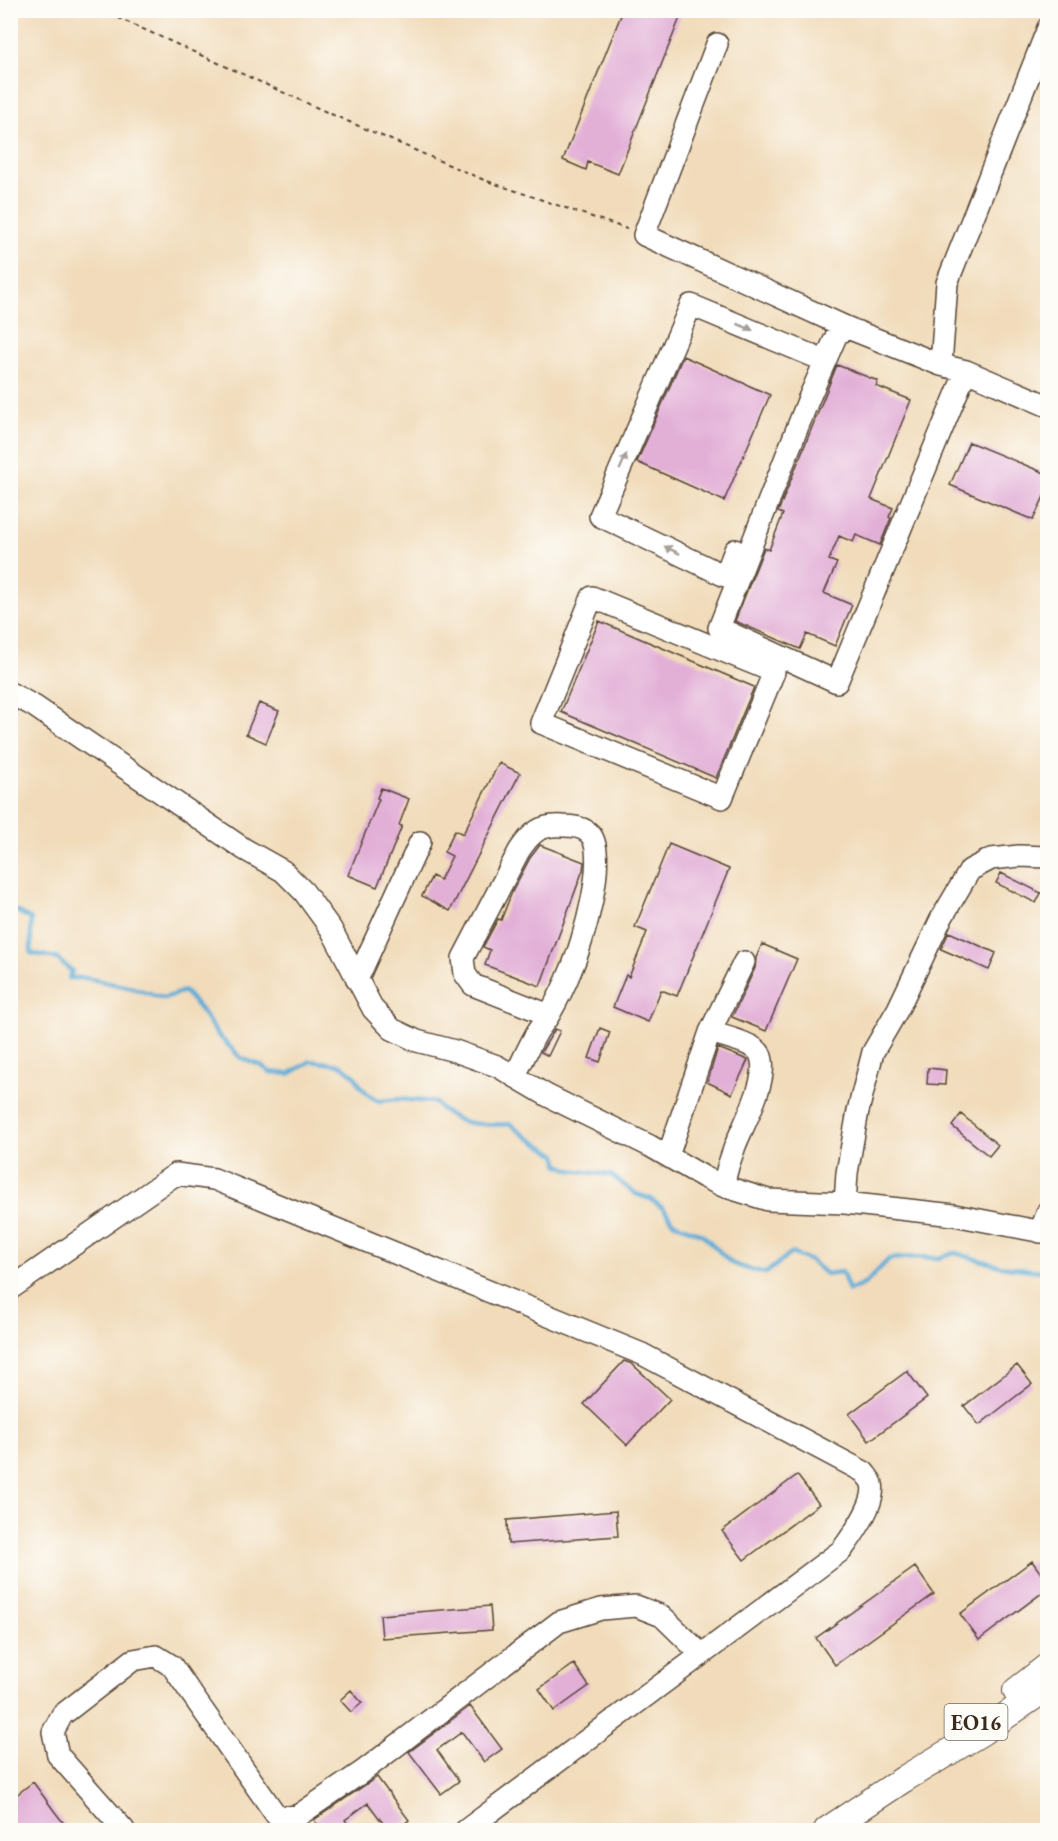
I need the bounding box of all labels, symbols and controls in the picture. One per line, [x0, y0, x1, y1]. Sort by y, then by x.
one-way arrow [736, 322, 754, 332]
one-way arrow [618, 453, 628, 471]
one-way arrow [664, 546, 681, 555]
road number: ΕΟ16 [944, 1704, 1008, 1740]

